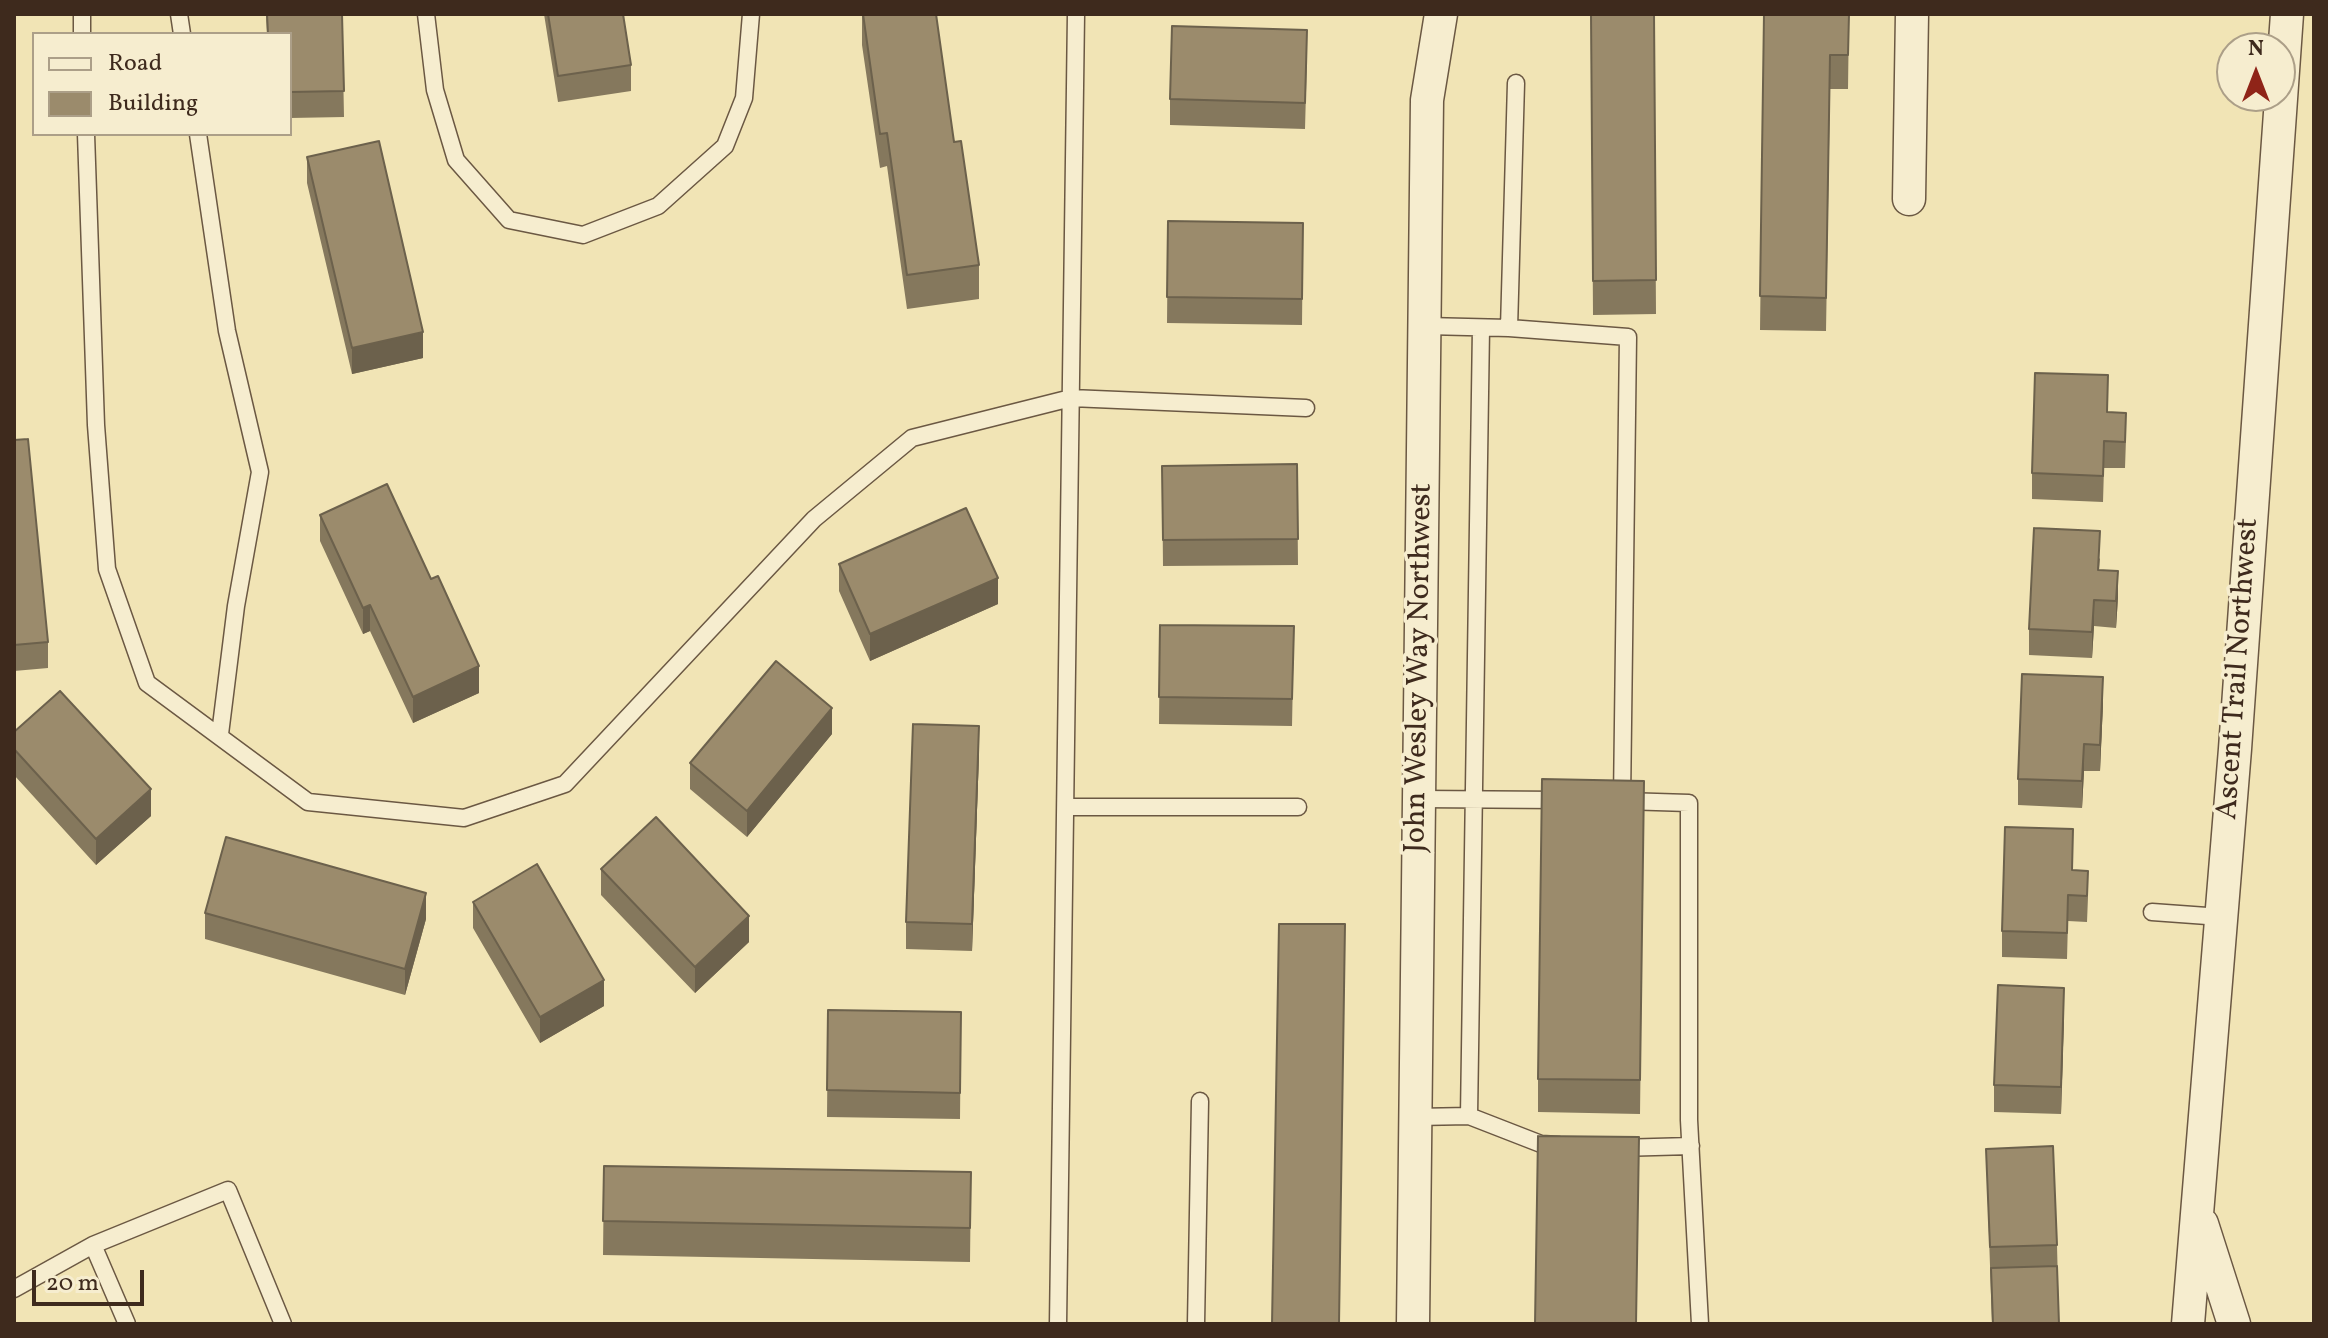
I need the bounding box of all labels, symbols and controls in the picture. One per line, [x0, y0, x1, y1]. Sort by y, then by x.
legend [32, 32, 292, 136]
north arrow [2216, 32, 2296, 112]
text: N [2248, 34, 2264, 65]
text: Road [108, 47, 162, 81]
text: Building [108, 87, 198, 121]
street label: John Wesley Way Northwest [1400, 483, 1442, 853]
street label: Ascent Trail Northwest [2211, 517, 2269, 821]
scale bar [36, 1254, 148, 1304]
text: 20 m [46, 1267, 99, 1301]

